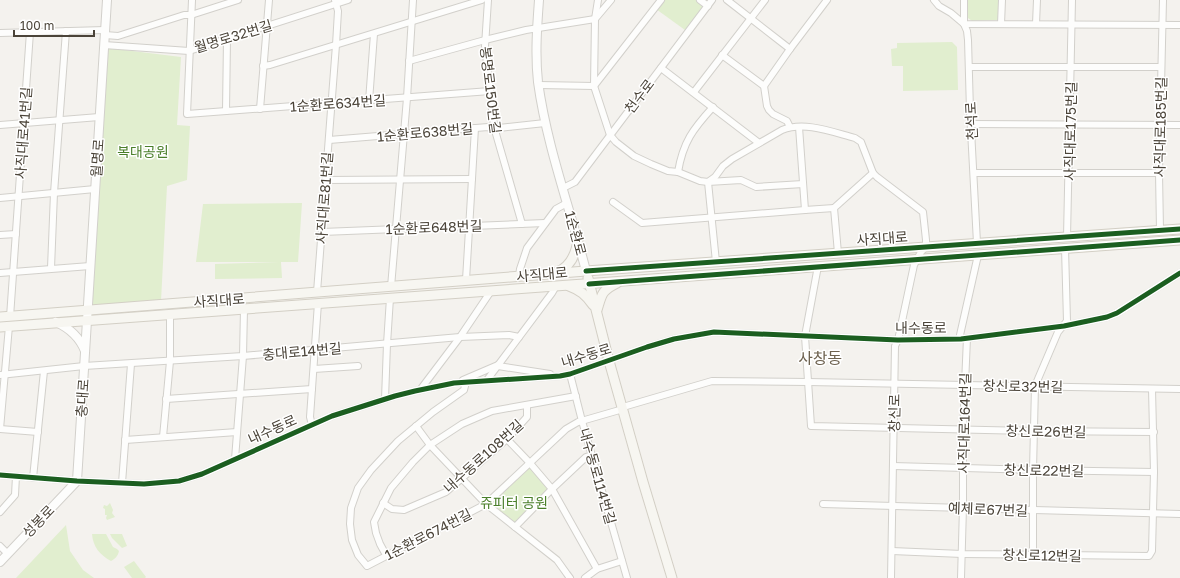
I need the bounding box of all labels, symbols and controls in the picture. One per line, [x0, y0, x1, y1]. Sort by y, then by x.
scale bar [14, 12, 94, 38]
street label: 월명로32번길 [192, 16, 274, 56]
text: 100 m [20, 18, 54, 33]
street label: 봉명로150번길 [477, 45, 505, 135]
street label: 천수로 [621, 75, 657, 117]
street label: 사직대로185번길 [1151, 76, 1169, 178]
street label: 사직대로175번길 [1061, 81, 1079, 181]
street label: 사직대로41번길 [11, 86, 35, 180]
street label: 1순환로634번길 [289, 91, 387, 115]
street label: 천석로 [961, 101, 980, 141]
street label: 1순환로638번길 [376, 119, 474, 145]
street label: 월명로 [87, 138, 107, 178]
park label: 복대공원 [117, 143, 169, 160]
street label: 사직대로81번길 [312, 151, 336, 245]
street label: 1순환로 [562, 209, 590, 257]
street label: 1순환로648번길 [385, 217, 483, 237]
street label: 사직대로 [856, 228, 908, 248]
street label: 사직대로 [516, 263, 569, 285]
street label: 사직대로 [193, 290, 245, 310]
street label: 내수동로 [895, 319, 947, 336]
street label: 충대로14번길 [262, 339, 342, 363]
street label: 내수동로 [559, 339, 613, 371]
district label: 사창동 [798, 348, 842, 368]
street label: 사직대로164번길 [955, 372, 973, 474]
street label: 창신로32번길 [982, 377, 1064, 395]
street label: 충대로 [72, 378, 92, 418]
street label: 창신로 [885, 393, 903, 432]
street label: 내수동로 [245, 411, 299, 447]
street label: 내수동로108번길 [440, 416, 526, 496]
street label: 창신로26번길 [1005, 422, 1087, 440]
street label: 내수동로114번길 [576, 426, 620, 526]
street label: 창신로22번길 [1004, 461, 1084, 479]
park label: 쥬피터 공원 [480, 494, 548, 511]
street label: 예체로67번길 [948, 499, 1028, 519]
street label: 성봉로 [18, 501, 58, 541]
street label: 1순환로674번길 [382, 505, 474, 563]
street label: 창신로12번길 [1002, 546, 1082, 564]

